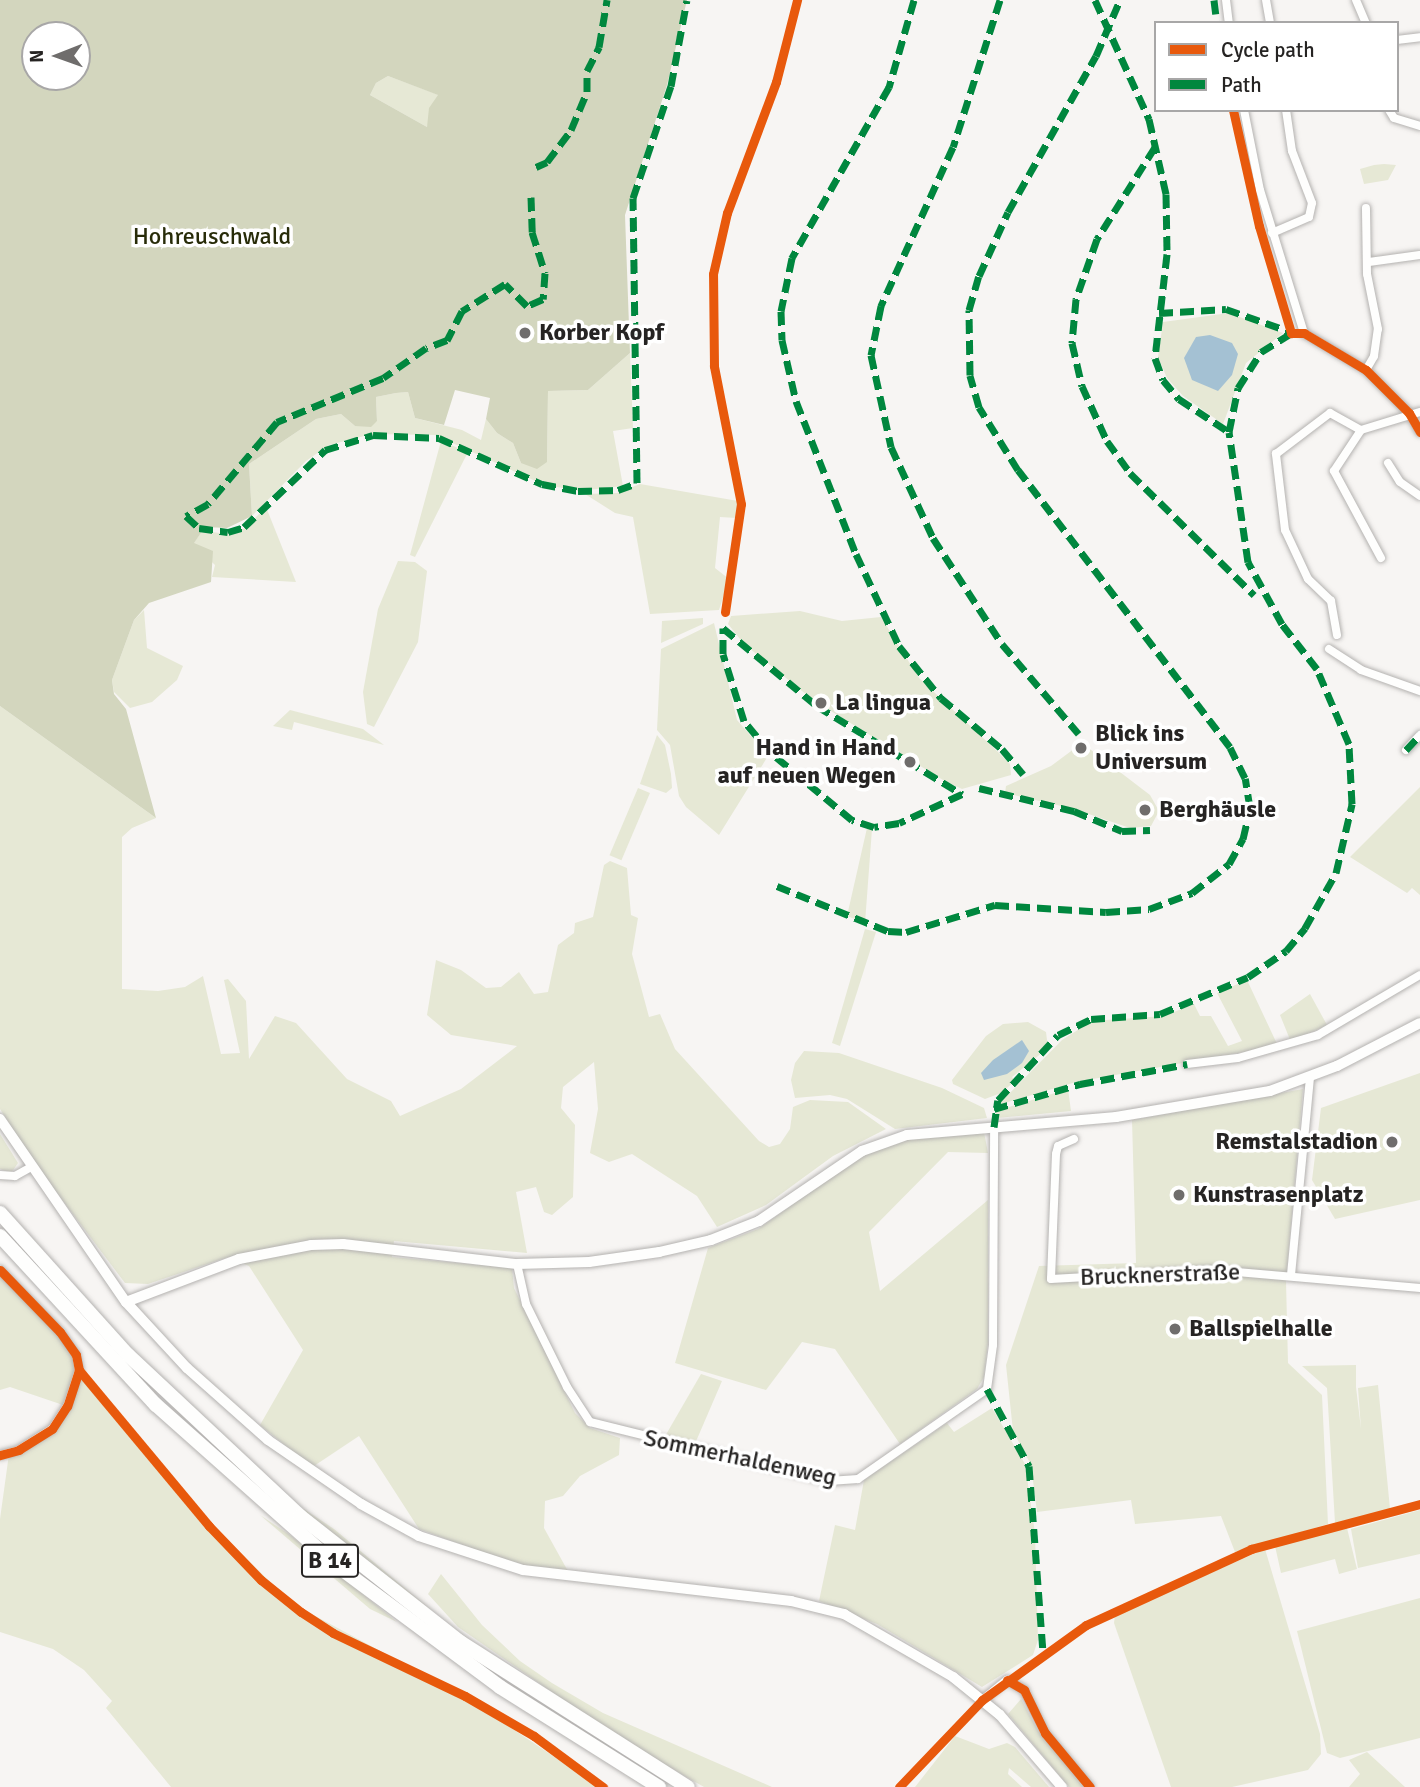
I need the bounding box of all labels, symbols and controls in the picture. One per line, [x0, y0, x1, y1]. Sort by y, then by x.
north arrow [21, 21, 91, 91]
legend [1154, 21, 1399, 112]
text: Cycle path [1221, 37, 1315, 63]
text: N [25, 50, 49, 63]
text: Path [1221, 72, 1262, 98]
park label: Hohreuschwald [133, 223, 291, 251]
place label: Korber Kopf [539, 319, 664, 347]
marker: Korber Kopf [517, 325, 533, 341]
place label: La lingua [835, 689, 931, 717]
marker: La lingua [813, 695, 829, 711]
place label: Blick ins Universum [1095, 720, 1207, 776]
place label: Hand in Hand auf neuen Wegen [717, 734, 896, 790]
marker: Blick ins Universum [1073, 740, 1089, 756]
marker: Hand in Hand auf neuen Wegen [902, 754, 918, 770]
place label: Berghäusle [1159, 796, 1276, 824]
marker: Berghäusle [1137, 802, 1153, 818]
place label: Remstalstadion [1215, 1128, 1378, 1156]
marker: Remstalstadion [1384, 1134, 1400, 1150]
place label: Kunstrasenplatz [1193, 1181, 1363, 1209]
marker: Kunstrasenplatz [1171, 1187, 1187, 1203]
street label: Brucknerstraße [1079, 1258, 1241, 1292]
place label: Ballspielhalle [1189, 1315, 1333, 1343]
marker: Ballspielhalle [1167, 1321, 1183, 1337]
street label: Sommerhaldenweg [641, 1424, 839, 1492]
road number: B 14 [300, 1542, 360, 1580]

